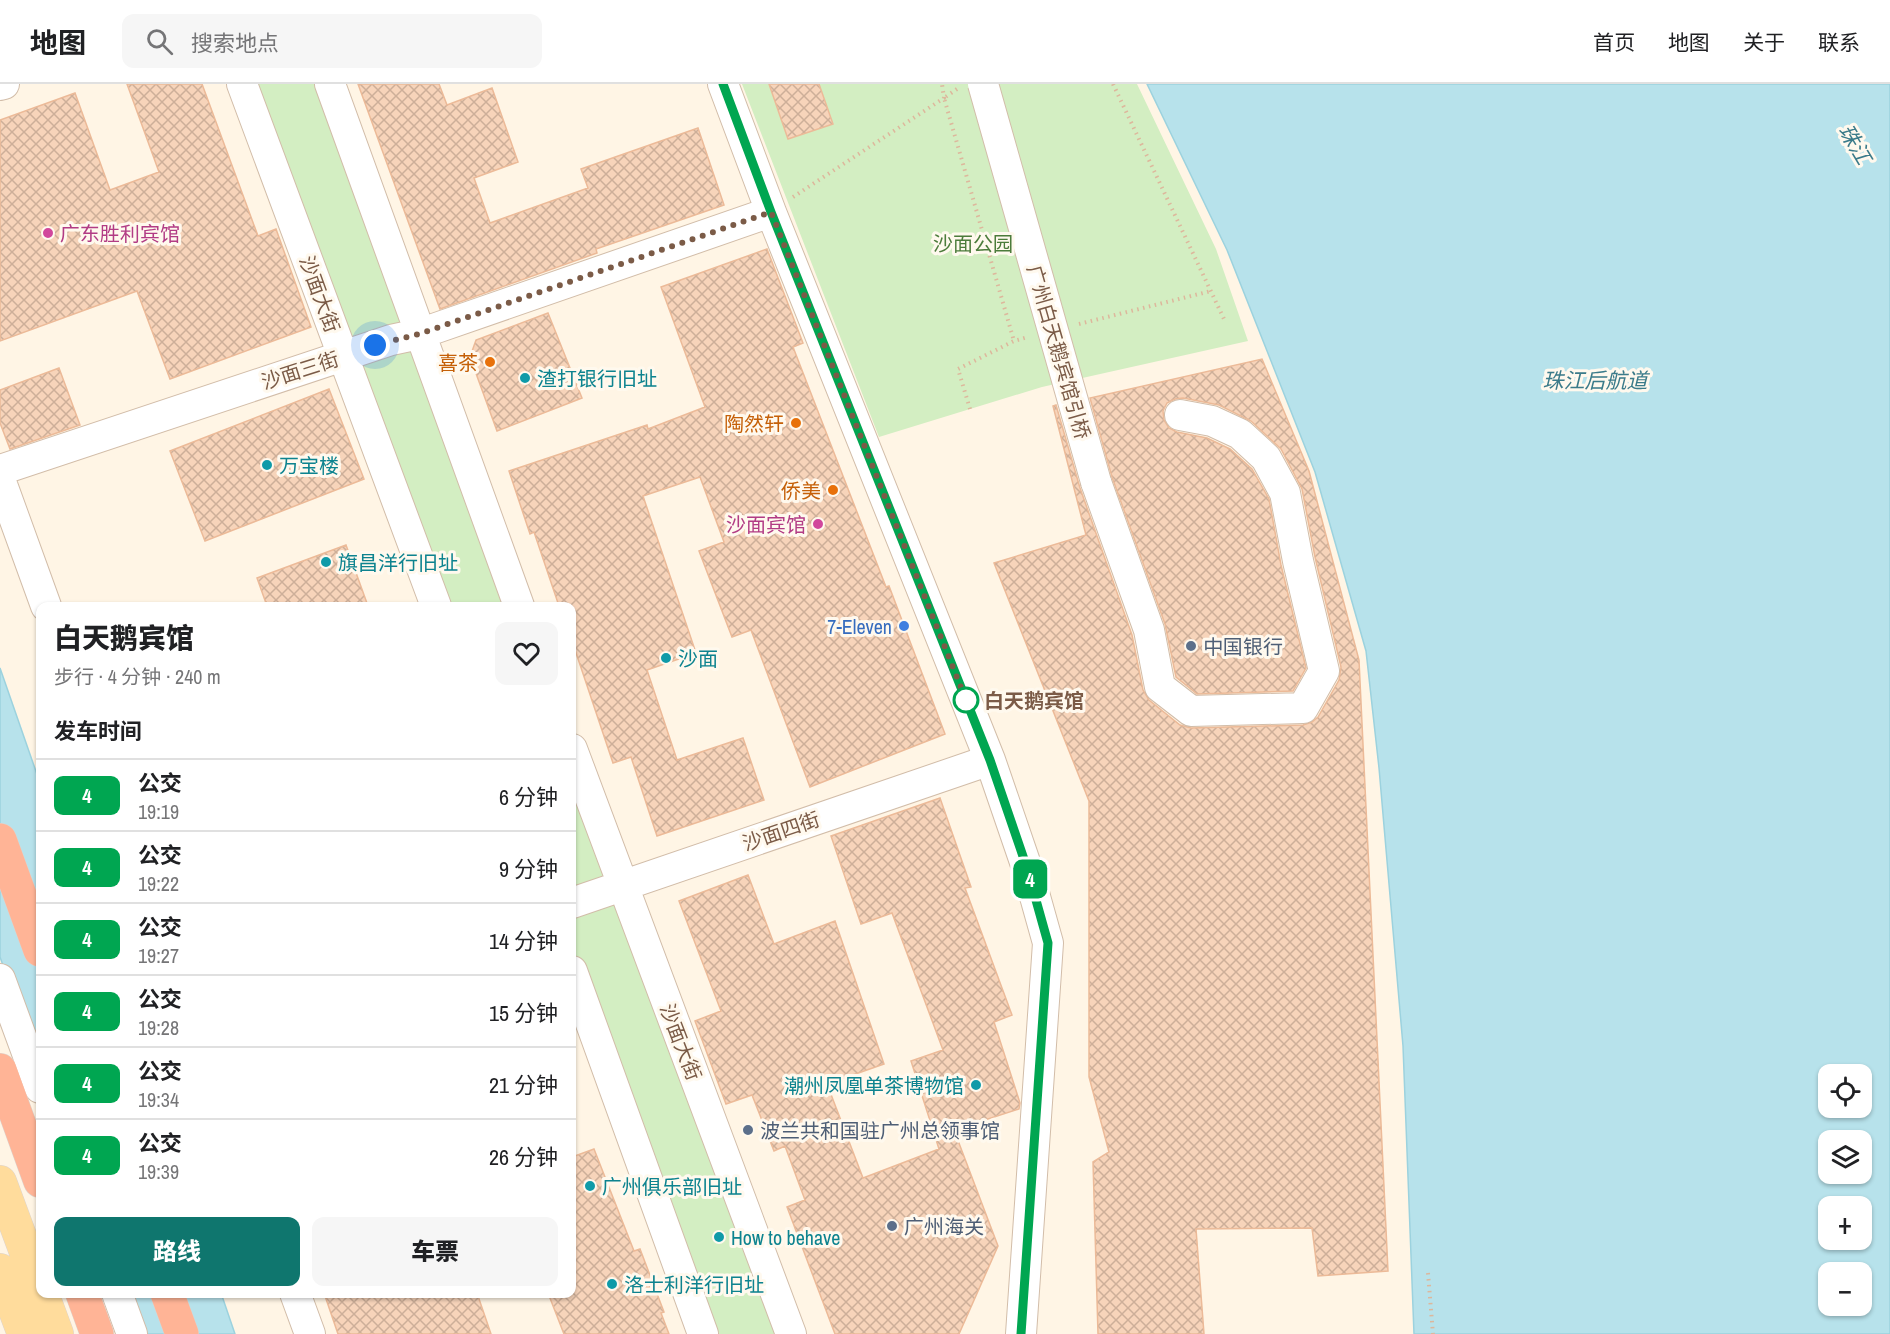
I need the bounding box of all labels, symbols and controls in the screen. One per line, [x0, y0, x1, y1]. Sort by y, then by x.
search box [122, 14, 542, 68]
text: 地图 [30, 24, 86, 62]
icon: search [143, 25, 176, 58]
text: 搜索地点 [191, 28, 279, 58]
text: 首页 [1593, 28, 1635, 57]
text: 地图 [1668, 28, 1710, 57]
text: 关于 [1743, 28, 1785, 57]
text: 联系 [1818, 28, 1860, 57]
water label: 珠江 [1832, 119, 1879, 171]
place label: 广东胜利宾馆 [60, 220, 180, 247]
marker: 广东胜利宾馆 [41, 226, 55, 240]
park label: 沙面公园 [933, 230, 1013, 257]
street label: 沙面大街 [294, 252, 346, 336]
street label: 广州白天鹅宾馆引桥 [1021, 262, 1097, 442]
your location [360, 330, 390, 360]
street label: 沙面三街 [258, 345, 342, 395]
place label: 喜茶 [438, 349, 478, 376]
marker: 喜茶 [483, 355, 497, 369]
place label: 渣打银行旧址 [537, 365, 657, 392]
water label: 珠江后航道 [1543, 366, 1650, 395]
marker: 渣打银行旧址 [518, 371, 532, 385]
place label: 陶然轩 [724, 410, 784, 437]
marker: 陶然轩 [789, 416, 803, 430]
place label: 万宝楼 [279, 452, 339, 479]
marker: 万宝楼 [260, 458, 274, 472]
place label: 侨美 [781, 477, 821, 504]
marker: 侨美 [826, 483, 840, 497]
place label: 沙面宾馆 [726, 511, 806, 538]
marker: 沙面宾馆 [811, 517, 825, 531]
place label: 旗昌洋行旧址 [338, 549, 458, 576]
marker: 旗昌洋行旧址 [319, 555, 333, 569]
place label: 7-Eleven [827, 613, 892, 640]
text: 白天鹅宾馆 [54, 619, 194, 657]
marker: 7-Eleven [897, 619, 911, 633]
button: heart [495, 622, 558, 685]
place label: 中国银行 [1203, 633, 1283, 660]
marker: 中国银行 [1184, 639, 1198, 653]
place label: 沙面 [678, 645, 718, 672]
marker: 沙面 [659, 651, 673, 665]
text: 步行 · 4 分钟 · 240 m [54, 663, 221, 690]
marker: 白天鹅宾馆 [953, 687, 979, 713]
place label: 白天鹅宾馆 [984, 687, 1084, 714]
text: 发车时间 [54, 716, 142, 746]
text: 公交 [138, 768, 182, 798]
text: 4 [82, 781, 92, 810]
text: 6 分钟 [499, 782, 558, 812]
text: 19:19 [138, 798, 179, 825]
street label: 沙面四街 [739, 805, 823, 857]
text: 公交 [138, 840, 182, 870]
text: 4 [82, 853, 92, 882]
text: 9 分钟 [499, 854, 558, 884]
line badge: 4 [1010, 860, 1050, 898]
text: 4 [1025, 865, 1035, 894]
text: 19:22 [138, 870, 179, 897]
text: 公交 [138, 912, 182, 942]
text: 4 [82, 925, 92, 954]
text: 14 分钟 [489, 926, 558, 956]
text: 19:27 [138, 942, 179, 969]
text: 公交 [138, 984, 182, 1014]
text: 4 [82, 997, 92, 1026]
text: 15 分钟 [489, 998, 558, 1028]
street label: 沙面大街 [654, 1000, 708, 1084]
text: 19:28 [138, 1014, 179, 1041]
text: 公交 [138, 1056, 182, 1086]
map controls [1818, 1064, 1872, 1316]
button: locate [1818, 1064, 1872, 1118]
text: 4 [82, 1069, 92, 1098]
text: 21 分钟 [489, 1070, 558, 1100]
place label: 潮州凤凰单茶博物馆 [784, 1072, 964, 1099]
marker: 潮州凤凰单茶博物馆 [969, 1078, 983, 1092]
text: 19:34 [138, 1086, 179, 1113]
place label: 波兰共和国驻广州总领事馆 [760, 1117, 1000, 1144]
marker: 波兰共和国驻广州总领事馆 [741, 1123, 755, 1137]
text: 公交 [138, 1128, 182, 1158]
button: layers [1818, 1130, 1872, 1184]
text: 4 [82, 1141, 92, 1170]
text: 26 分钟 [489, 1142, 558, 1172]
text: 19:39 [138, 1158, 179, 1185]
place label: 广州俱乐部旧址 [602, 1173, 742, 1200]
marker: 广州俱乐部旧址 [583, 1179, 597, 1193]
button: + [1818, 1196, 1872, 1250]
place label: 广州海关 [904, 1213, 984, 1240]
button: 路线 [54, 1217, 300, 1286]
button: 车票 [312, 1217, 558, 1286]
marker: 广州海关 [885, 1219, 899, 1233]
place label: How to behave [731, 1224, 840, 1251]
marker: How to behave [712, 1230, 726, 1244]
button: − [1818, 1262, 1872, 1316]
place label: 洛士利洋行旧址 [624, 1271, 764, 1298]
marker: 洛士利洋行旧址 [605, 1277, 619, 1291]

